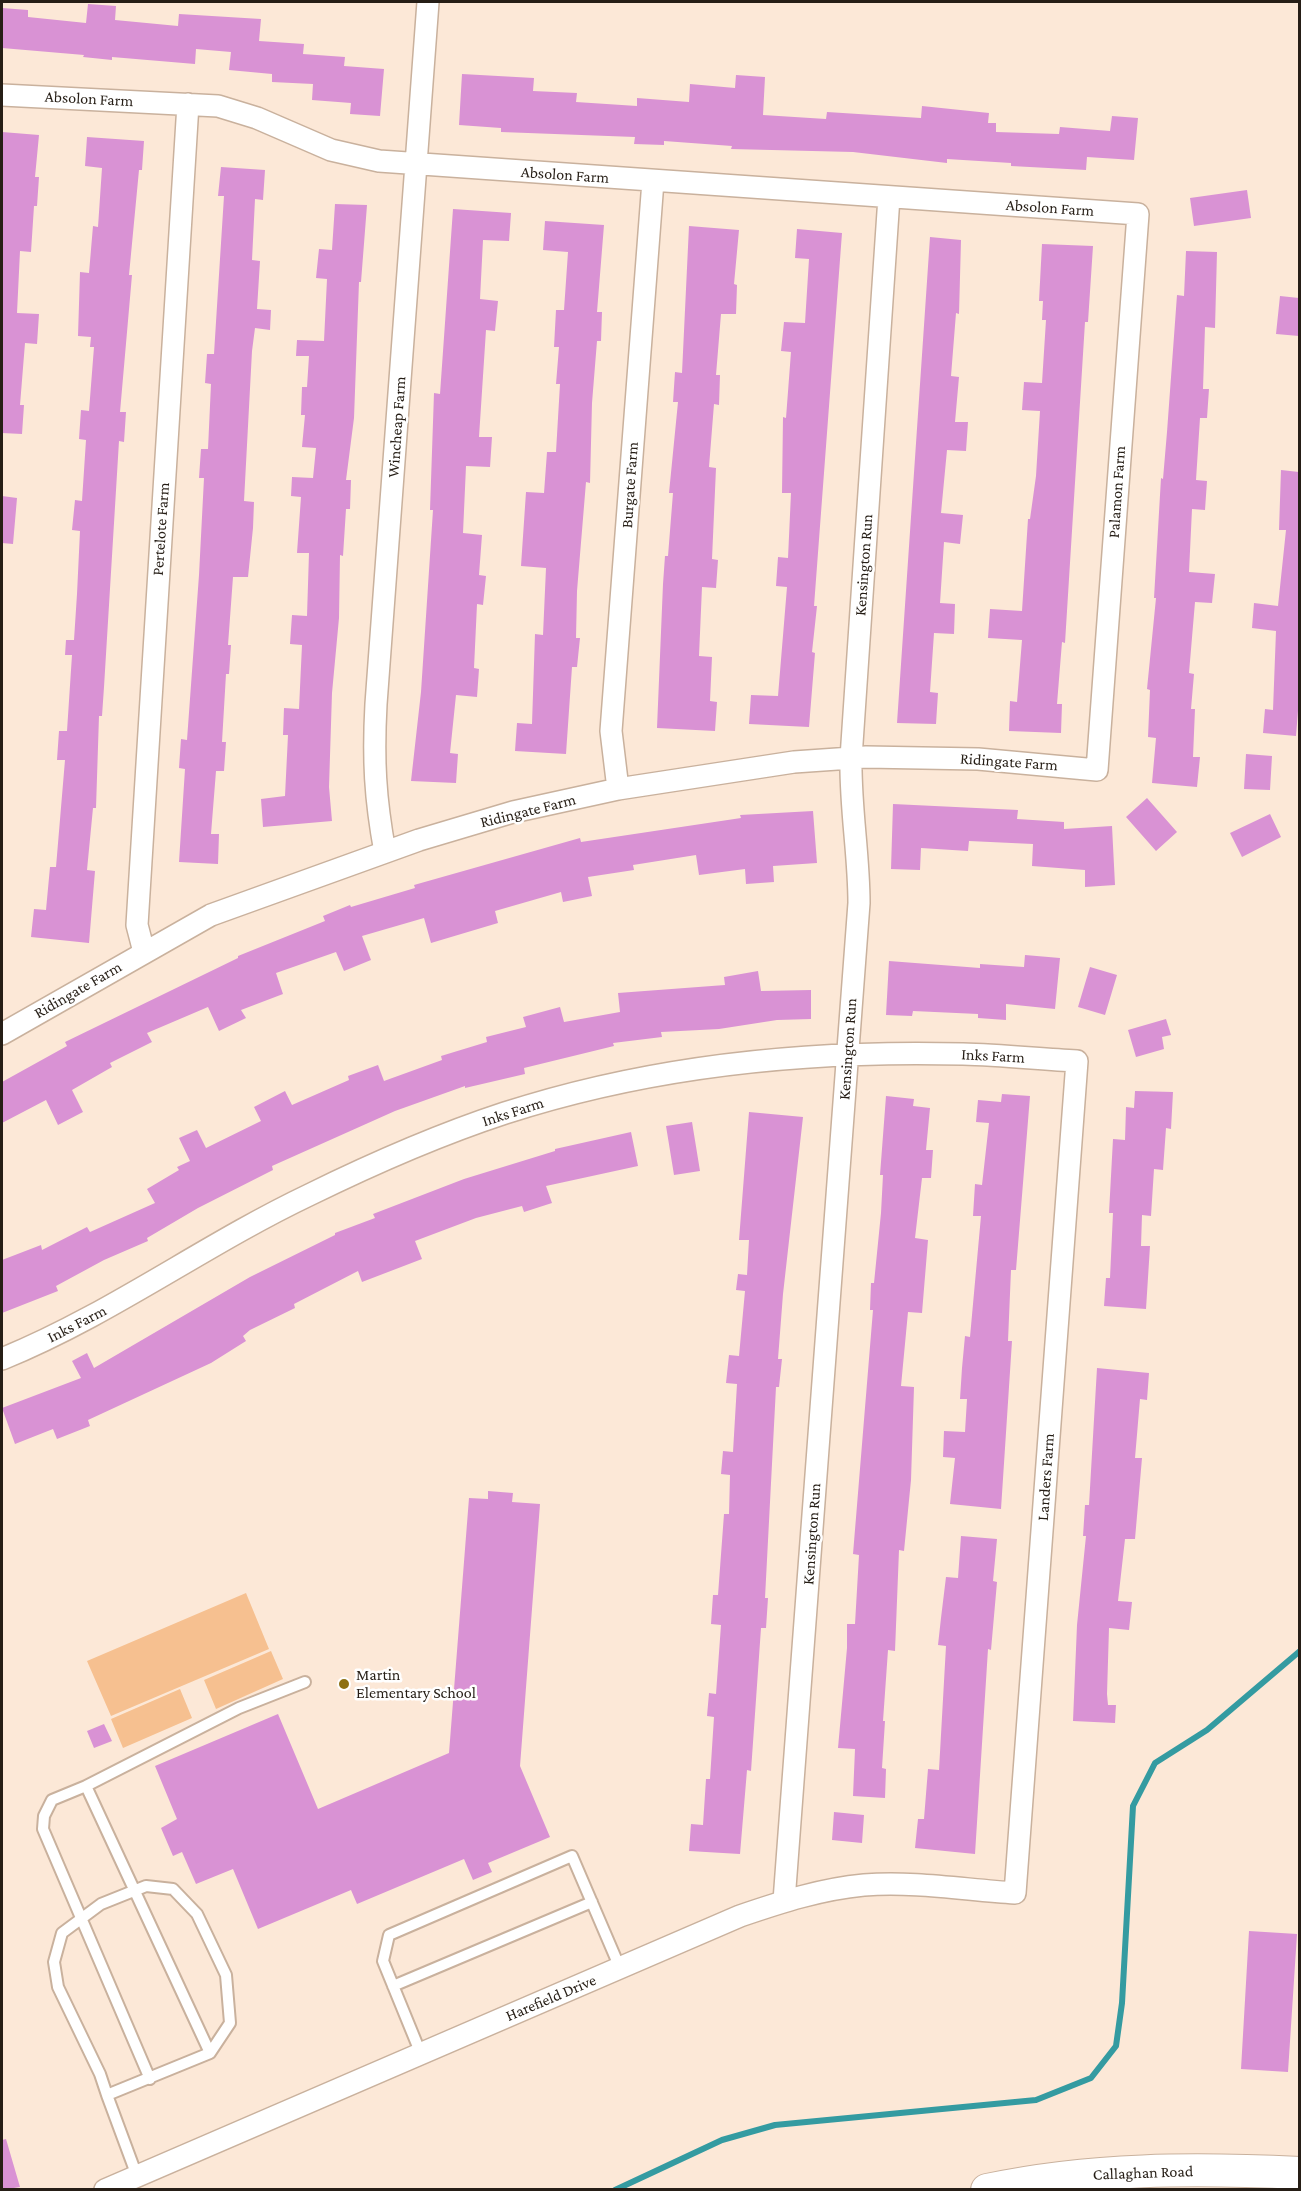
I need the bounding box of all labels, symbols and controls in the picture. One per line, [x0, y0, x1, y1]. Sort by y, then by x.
street label: Absolon Farm [44, 87, 134, 111]
street label: Absolon Farm [520, 162, 610, 188]
street label: Absolon Farm [1005, 195, 1095, 221]
street label: Wincheap Farm [384, 376, 410, 478]
street label: Burgate Farm [617, 441, 643, 529]
street label: Palamon Farm [1104, 445, 1130, 539]
street label: Pertelote Farm [148, 482, 174, 576]
street label: Kensington Run [851, 514, 877, 616]
street label: Ridingate Farm [959, 749, 1059, 775]
street label: Ridingate Farm [478, 790, 578, 832]
street label: Ridingate Farm [31, 957, 125, 1023]
street label: Kensington Run [835, 998, 861, 1100]
street label: Inks Farm [961, 1045, 1025, 1067]
street label: Inks Farm [480, 1093, 546, 1131]
street label: Inks Farm [44, 1301, 110, 1347]
street label: Landers Farm [1033, 1433, 1059, 1521]
street label: Kensington Run [799, 1483, 825, 1585]
place label: Martin Elementary School [356, 1665, 476, 1703]
marker: Martin Elementary School [337, 1677, 351, 1691]
street label: Harefield Drive [503, 1970, 599, 2026]
street label: Callaghan Road [1093, 2162, 1193, 2184]

